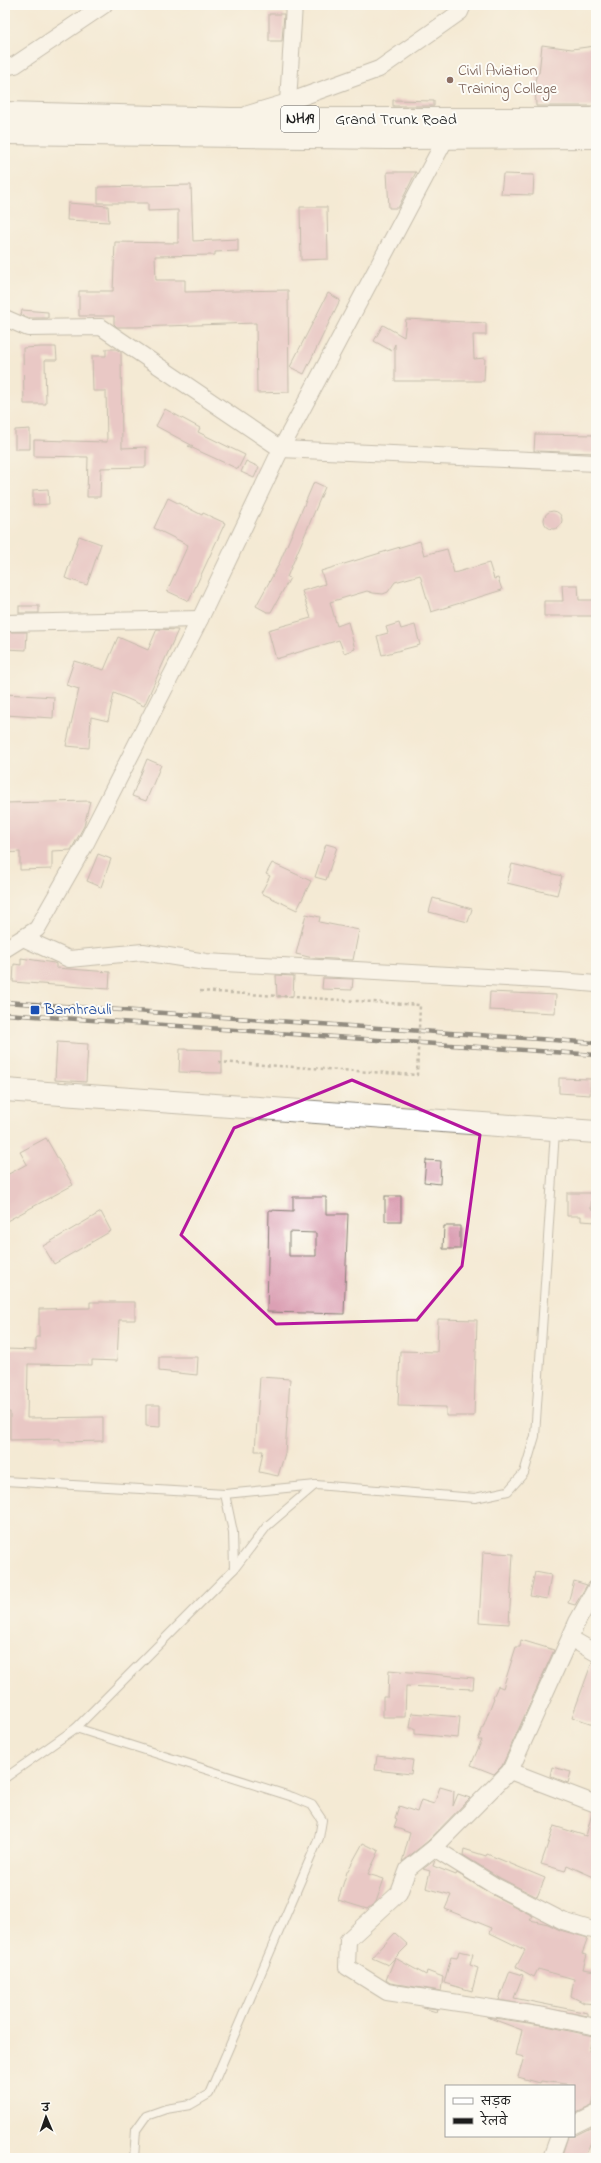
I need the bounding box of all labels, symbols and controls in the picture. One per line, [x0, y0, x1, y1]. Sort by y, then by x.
place label: Civil Aviation Training College [458, 59, 558, 101]
marker: Civil Aviation Training College [445, 75, 455, 85]
road number: NH19 [281, 106, 319, 132]
street label: Grand Trunk Road [335, 108, 457, 132]
place label: Bamhrauli [43, 998, 112, 1022]
marker: Bamhrauli [29, 1004, 41, 1016]
legend [445, 2085, 575, 2137]
text: सड़क [480, 2093, 512, 2111]
north arrow [26, 2097, 66, 2137]
text: उ [41, 2100, 51, 2116]
text: रेलवे [479, 2110, 508, 2131]

